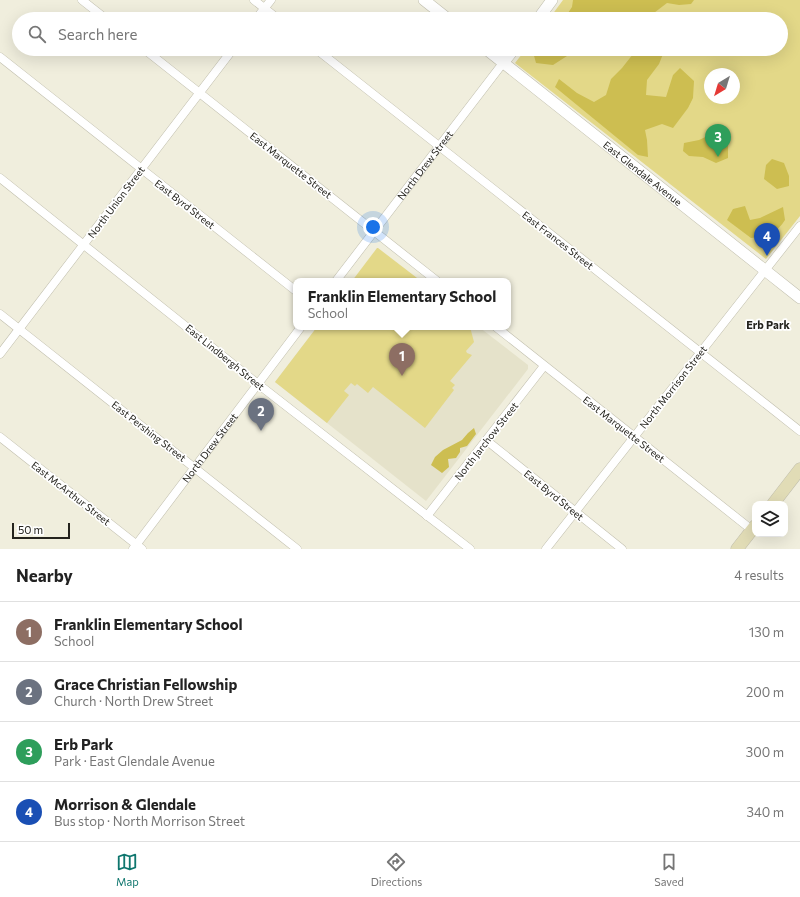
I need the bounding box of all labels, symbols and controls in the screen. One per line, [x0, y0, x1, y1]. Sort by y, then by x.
search box [12, 12, 788, 56]
icon: search [26, 23, 48, 45]
text: Search here [58, 25, 137, 43]
north arrow [704, 68, 740, 104]
pin: 3 [705, 124, 731, 157]
street label: North Drew Street [395, 128, 455, 202]
street label: East Marquette Street [248, 129, 334, 201]
street label: East Glendale Avenue [601, 139, 684, 208]
street label: North Union Street [85, 164, 147, 240]
street label: East Byrd Street [153, 177, 217, 231]
street label: East Frances Street [520, 208, 596, 272]
your location [363, 217, 383, 237]
pin: 4 [754, 223, 780, 256]
popup [293, 278, 511, 330]
text: Franklin Elementary School [308, 287, 496, 305]
text: School [308, 305, 348, 321]
district label: Erb Park [746, 318, 790, 331]
street label: East Lindbergh Street [183, 321, 267, 393]
pin: 1 [389, 343, 415, 376]
street label: North Morrison Street [637, 343, 709, 431]
street label: East Marquette Street [581, 393, 667, 465]
street label: East Pershing Street [109, 398, 189, 464]
pin: 2 [248, 398, 274, 431]
street label: North Jarchow Street [452, 400, 520, 482]
street label: North Drew Street [180, 411, 240, 485]
street label: East McArthur Street [29, 459, 113, 527]
street label: East Byrd Street [522, 467, 586, 523]
map controls [752, 501, 788, 537]
button: layers [752, 501, 788, 537]
scale bar [12, 521, 70, 540]
text: 50 m [18, 523, 43, 536]
text: Nearby [16, 565, 73, 586]
text: 4 results [734, 567, 784, 583]
text: Franklin Elementary School [54, 615, 243, 633]
text: 1 [26, 624, 32, 640]
text: 130 m [749, 624, 784, 640]
text: School [54, 633, 94, 649]
text: Grace Christian Fellowship [54, 675, 237, 693]
text: 2 [25, 684, 33, 700]
text: 200 m [746, 684, 784, 700]
text: Church · North Drew Street [54, 693, 213, 709]
text: Erb Park [54, 735, 113, 753]
text: 3 [25, 744, 33, 760]
text: 300 m [746, 744, 784, 760]
text: Park · East Glendale Avenue [54, 753, 215, 769]
text: Morrison & Glendale [54, 795, 196, 813]
text: 4 [25, 804, 33, 820]
text: 340 m [746, 804, 784, 820]
text: Bus stop · North Morrison Street [54, 813, 245, 829]
tab: Map [116, 851, 139, 888]
tab: Directions [371, 851, 422, 888]
tab: Saved [654, 851, 684, 888]

